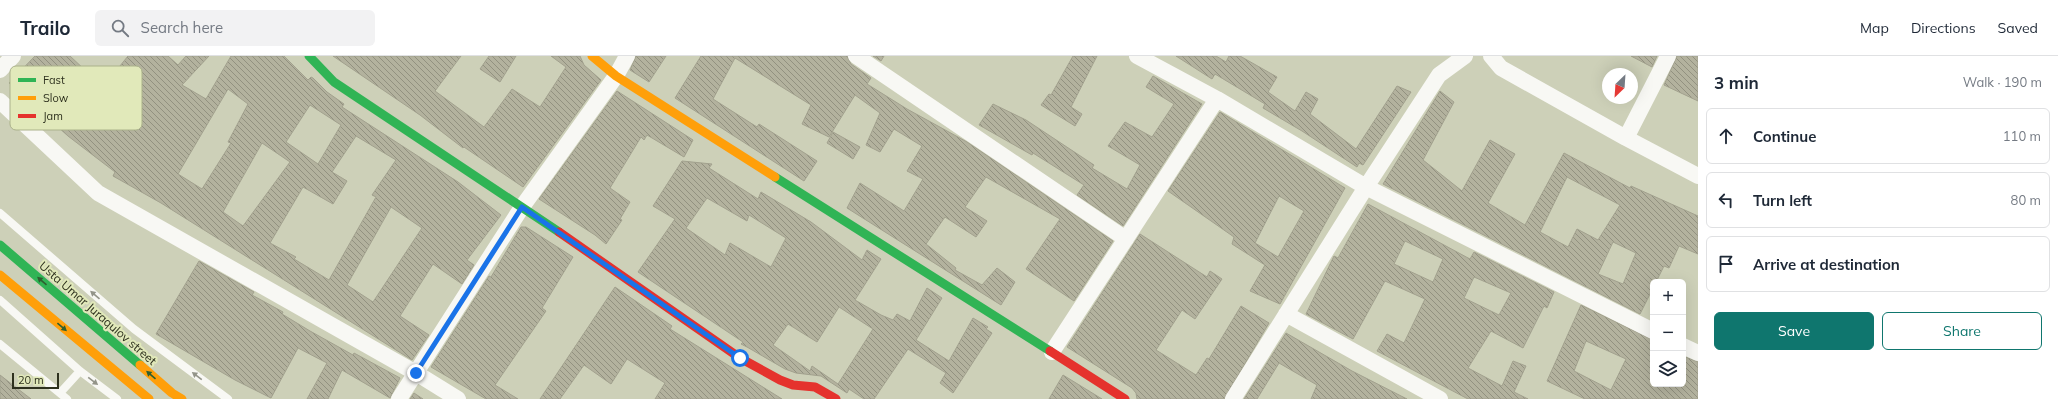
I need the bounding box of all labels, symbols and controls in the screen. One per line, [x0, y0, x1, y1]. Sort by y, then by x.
search box [95, 10, 375, 46]
text: Trailo [20, 16, 71, 40]
icon: search [109, 17, 131, 39]
text: Search here [141, 18, 223, 37]
text: Map [1860, 19, 1889, 37]
text: Directions [1911, 19, 1976, 37]
text: Saved [1998, 19, 2038, 37]
legend [10, 66, 142, 130]
north arrow [1602, 68, 1638, 104]
text: 3 min [1714, 72, 1759, 93]
text: Fast [43, 73, 65, 87]
text: Walk · 190 m [1963, 74, 2042, 90]
text: Slow [43, 91, 69, 105]
text: Jam [43, 109, 63, 123]
icon: ahead [1715, 125, 1737, 147]
text: Continue [1753, 127, 1816, 146]
text: 110 m [2003, 128, 2041, 144]
icon: left [1715, 189, 1737, 211]
text: Turn left [1753, 191, 1812, 210]
text: 80 m [2011, 192, 2041, 208]
icon: arrive [1715, 253, 1737, 275]
text: Arrive at destination [1753, 255, 1900, 274]
street label: Usta Umar Juraqulov street [36, 258, 160, 368]
one-way arrow [37, 276, 47, 285]
map controls [1650, 279, 1686, 387]
button: + [1650, 279, 1686, 315]
one-way arrow [90, 290, 100, 299]
button: Save [1714, 312, 1874, 350]
button: Share [1882, 312, 2042, 350]
button: − [1650, 315, 1686, 351]
one-way arrow [57, 323, 68, 332]
route start [731, 349, 749, 367]
button: layers [1650, 351, 1686, 387]
route end [407, 364, 425, 382]
one-way arrow [146, 370, 157, 379]
scale bar [12, 371, 59, 390]
one-way arrow [191, 371, 202, 380]
text: 20 m [18, 373, 44, 387]
one-way arrow [87, 377, 98, 385]

